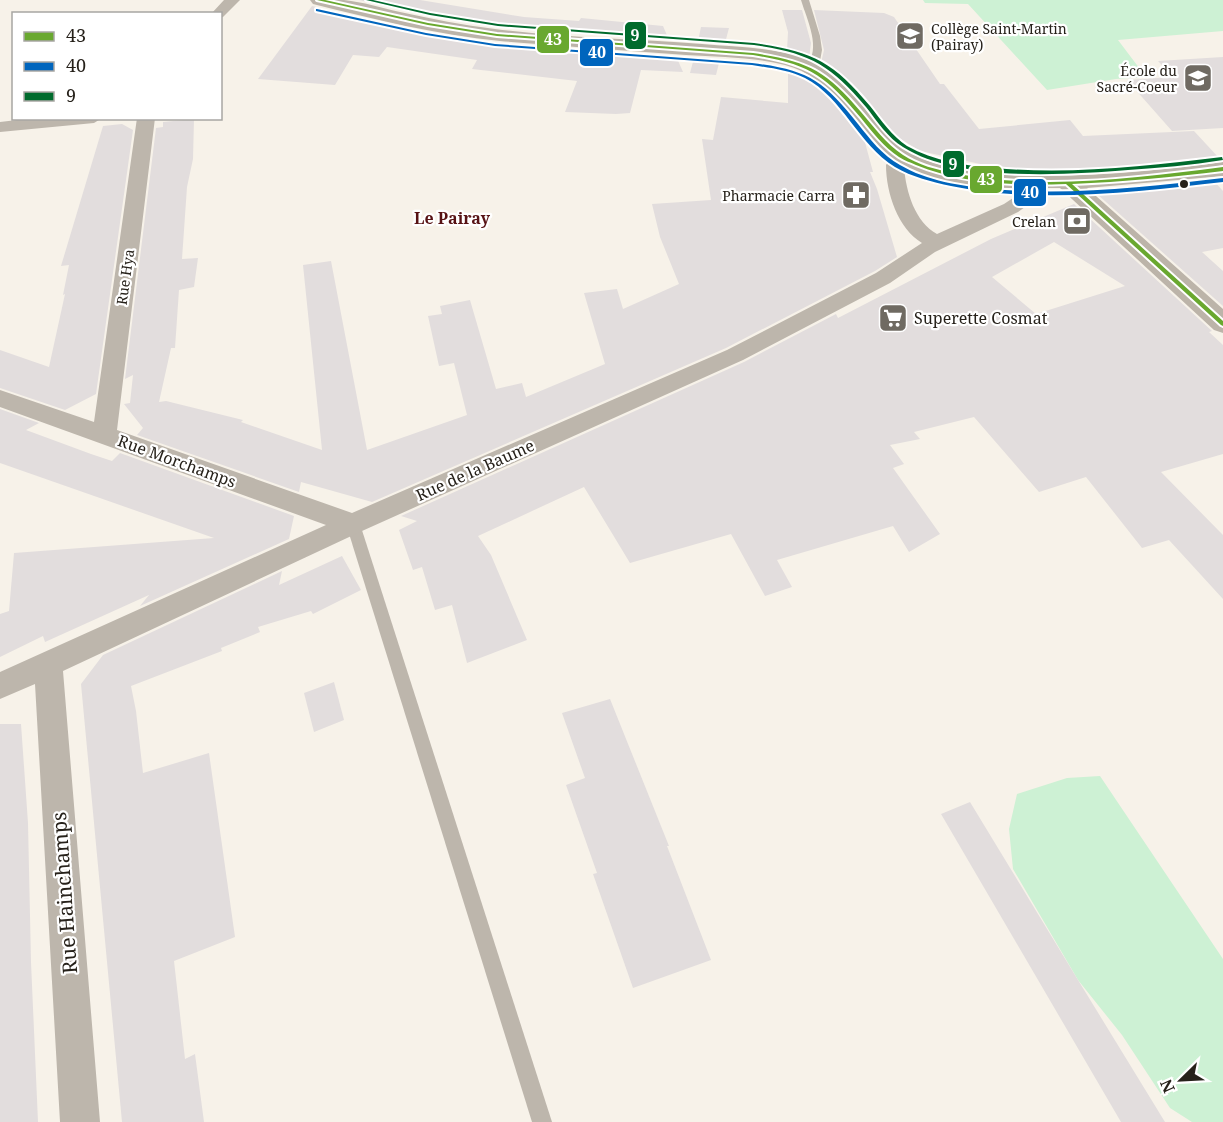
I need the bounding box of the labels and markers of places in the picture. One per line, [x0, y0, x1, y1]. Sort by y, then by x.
place label: Collège Saint-Martin (Pairay) [931, 19, 1067, 54]
school or university icon: Collège Saint-Martin (Pairay) [894, 20, 926, 52]
place label: École du Sacré-Coeur [1097, 61, 1177, 96]
school or university icon: École du Sacré-Coeur [1182, 62, 1214, 94]
unlabelled marker [1178, 178, 1190, 190]
pharmacy icon: Pharmacie Carra [840, 179, 872, 211]
place label: Pharmacie Carra [722, 186, 835, 205]
bank icon: Crelan [1061, 205, 1093, 237]
place label: Crelan [1012, 212, 1056, 231]
supermarket icon: Superette Cosmat [877, 302, 909, 334]
place label: Superette Cosmat [914, 307, 1048, 329]

